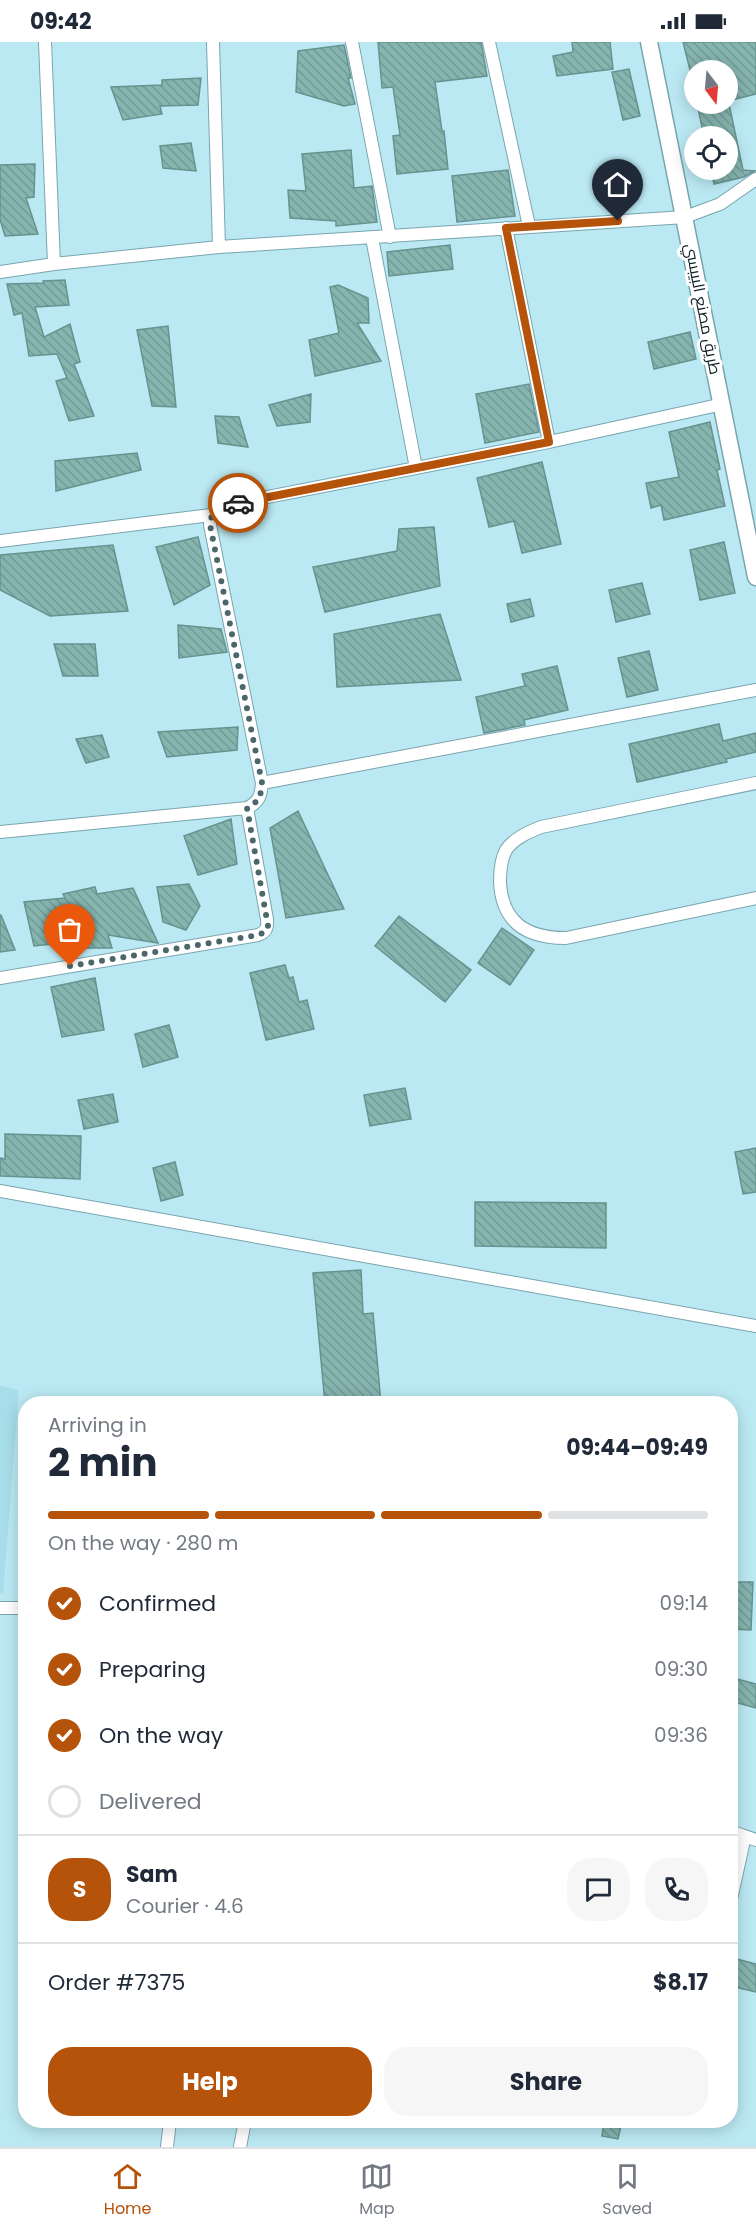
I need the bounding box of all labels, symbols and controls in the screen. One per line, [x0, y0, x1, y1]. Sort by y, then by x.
text: 09:42 [30, 6, 92, 37]
north arrow [684, 60, 738, 114]
map controls [684, 60, 738, 180]
button: locate [684, 126, 738, 180]
pin [592, 159, 643, 221]
icon: home [601, 168, 634, 201]
street label: طريق مصنع البيبسي [678, 242, 727, 377]
courier [208, 473, 268, 533]
icon: car [222, 487, 255, 520]
pin [44, 904, 95, 966]
icon: bag [53, 913, 86, 946]
text: Arriving in [48, 1411, 147, 1439]
text: 09:44–09:49 [566, 1432, 708, 1463]
text: 2 min [48, 1435, 158, 1490]
text: On the way · 280 m [48, 1529, 238, 1557]
icon: check [48, 1587, 81, 1620]
text: Confirmed [99, 1588, 216, 1619]
text: 09:14 [660, 1589, 708, 1617]
icon: check [48, 1653, 81, 1686]
text: Preparing [99, 1654, 206, 1685]
text: 09:30 [654, 1655, 708, 1683]
icon: check [48, 1719, 81, 1752]
text: On the way [99, 1720, 223, 1751]
text: 09:36 [654, 1721, 708, 1749]
text: Delivered [99, 1786, 202, 1817]
button: chat [567, 1858, 630, 1921]
button: phone [645, 1858, 708, 1921]
text: Sam [126, 1859, 178, 1890]
text: S [73, 1874, 86, 1905]
text: Courier · 4.6 [126, 1892, 244, 1920]
text: Order #7375 [48, 1967, 185, 1998]
text: $8.17 [653, 1967, 708, 1998]
button: Help [48, 2047, 372, 2116]
button: Share [384, 2047, 708, 2116]
tab: Home [104, 2160, 152, 2221]
tab: Map [359, 2160, 395, 2221]
tab: Saved [602, 2160, 652, 2221]

